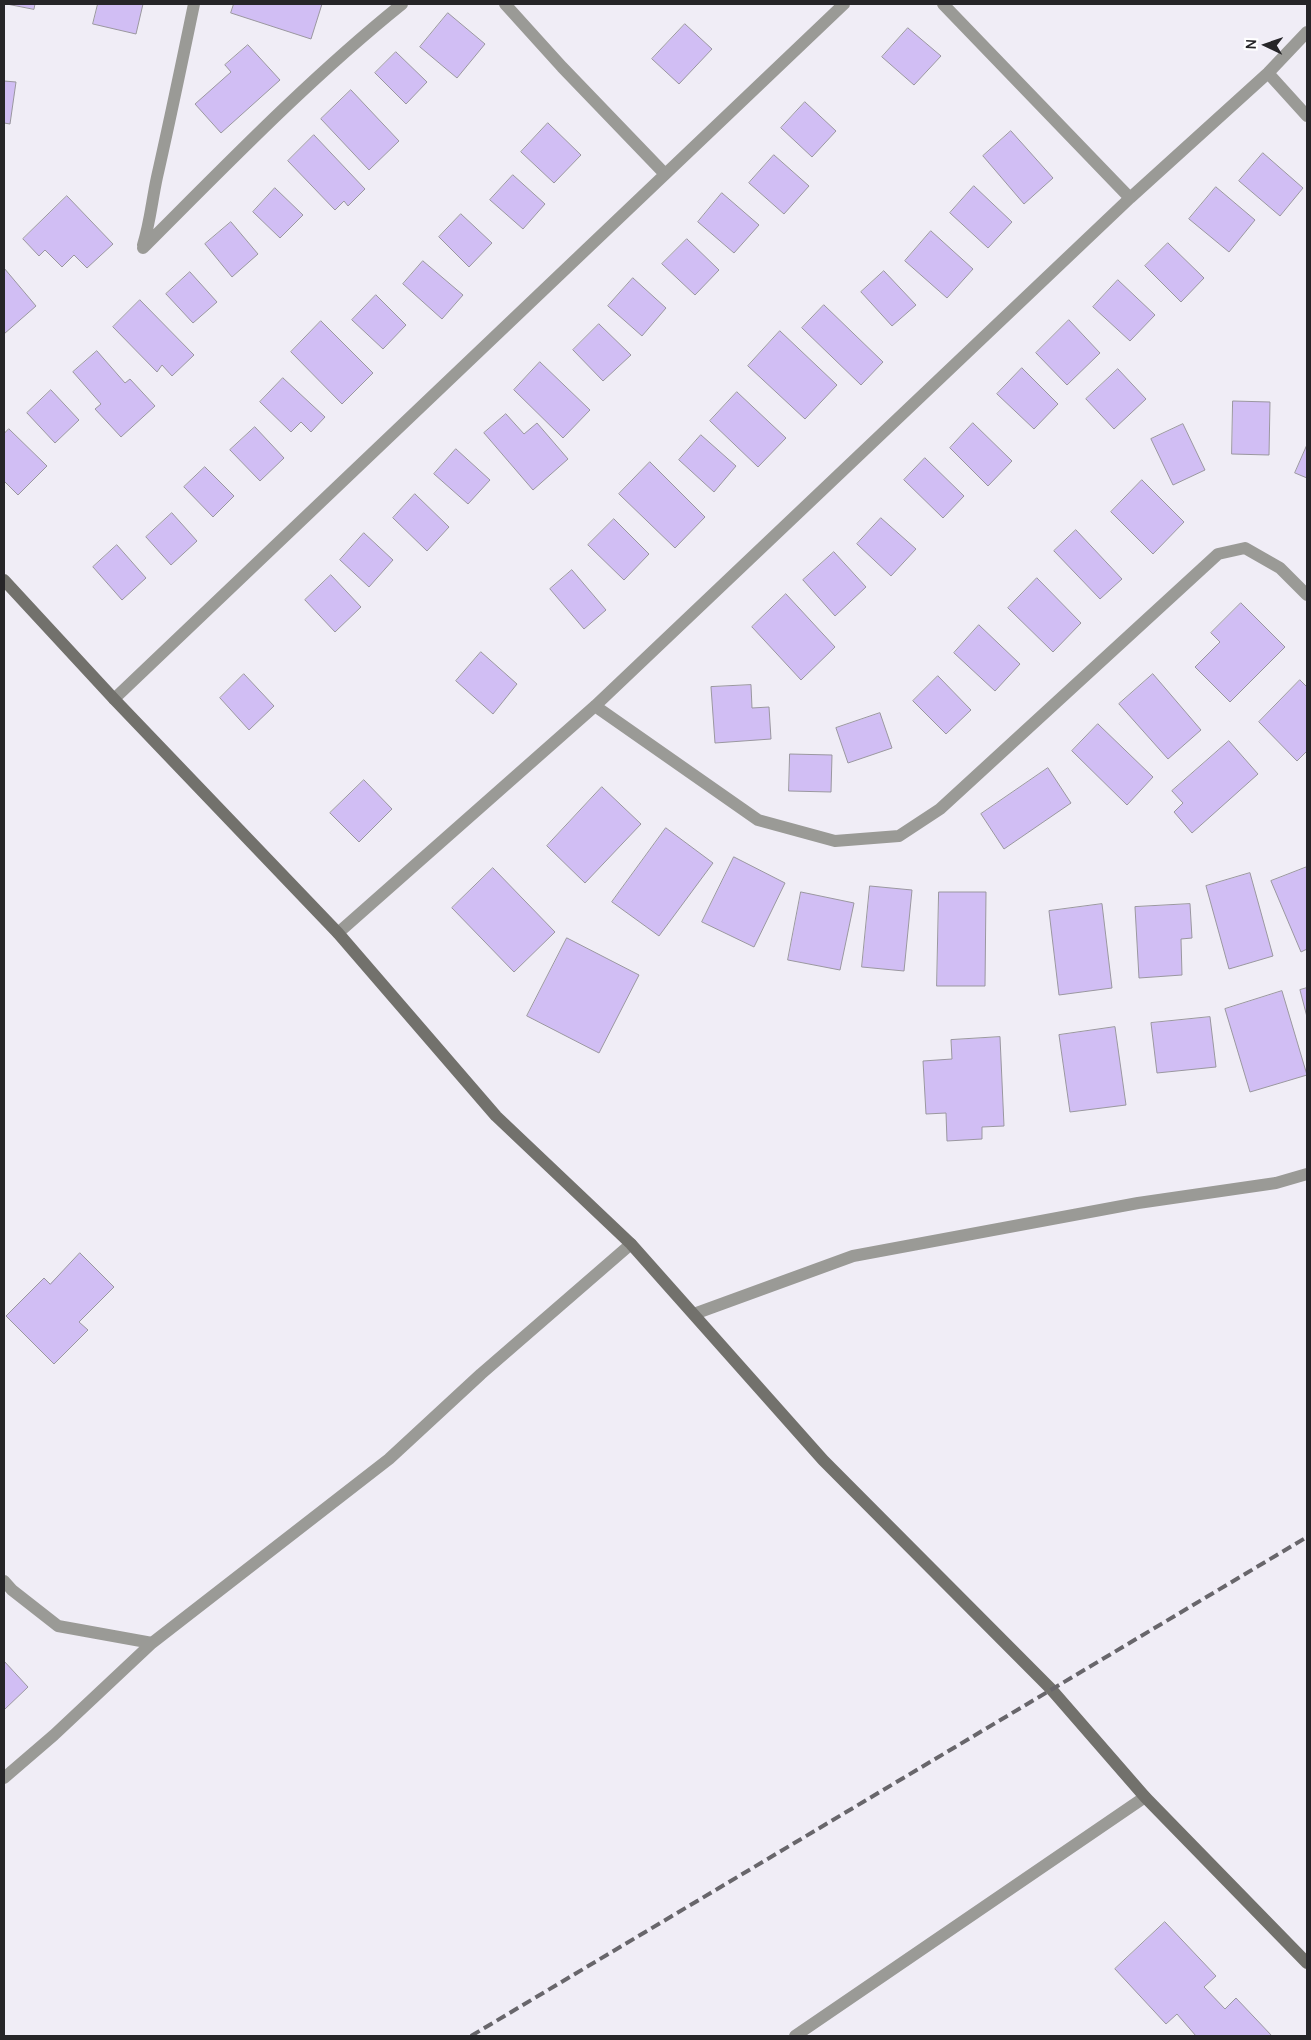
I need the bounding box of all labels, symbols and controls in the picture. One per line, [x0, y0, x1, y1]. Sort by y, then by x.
north arrow [1241, 20, 1291, 70]
text: N [1241, 39, 1260, 50]

